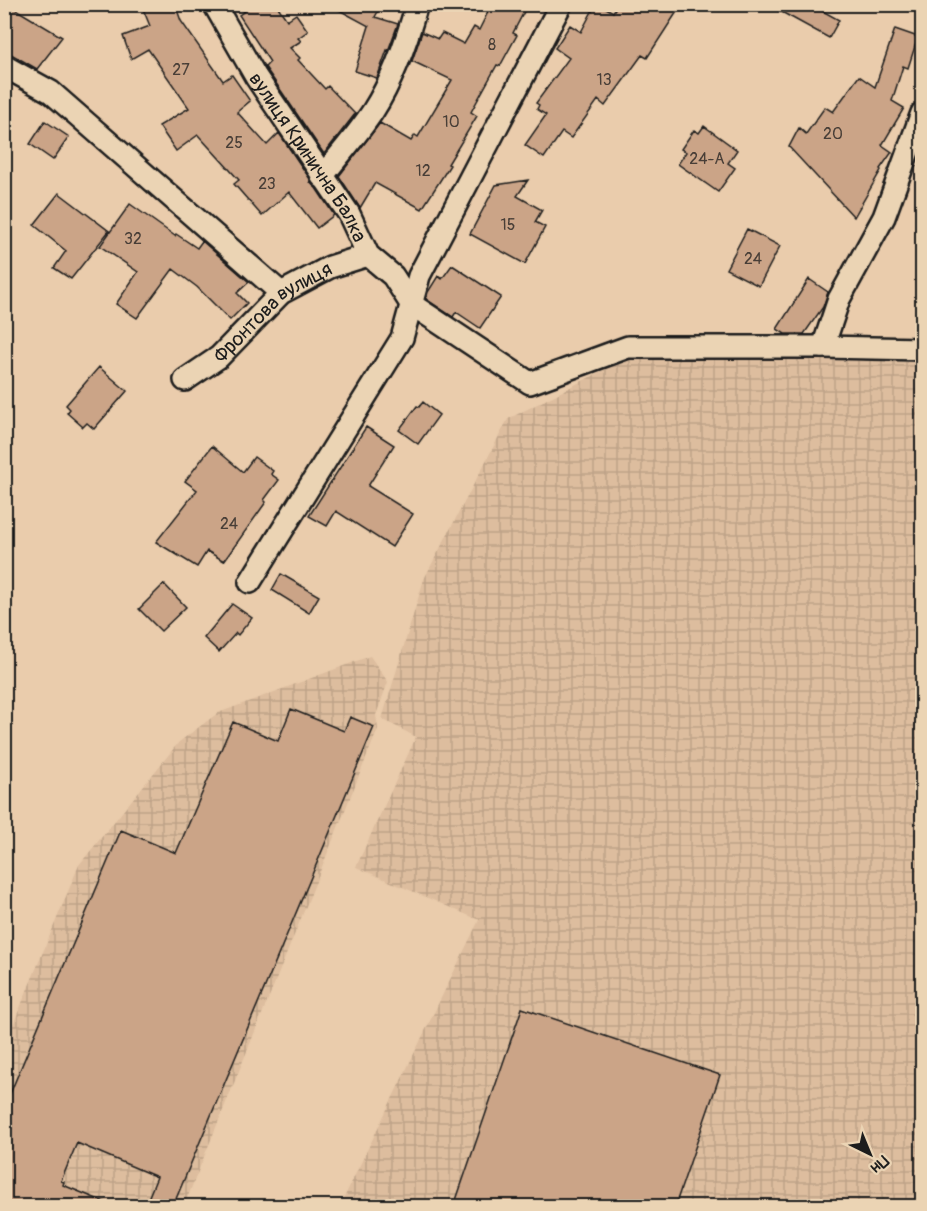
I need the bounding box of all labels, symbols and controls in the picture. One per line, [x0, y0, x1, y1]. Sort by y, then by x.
house number: 8 [488, 35, 496, 55]
house number: 27 [172, 60, 190, 80]
street label: вулиця Кринична Балка [243, 68, 372, 246]
house number: 13 [596, 70, 612, 90]
house number: 10 [442, 112, 460, 132]
house number: 20 [823, 124, 843, 144]
house number: 25 [225, 133, 243, 153]
house number: 24-А [689, 149, 725, 169]
house number: 12 [415, 161, 431, 181]
house number: 23 [258, 174, 276, 194]
house number: 15 [501, 215, 515, 235]
house number: 32 [124, 229, 142, 249]
house number: 24 [744, 249, 762, 269]
street label: Фронтова вулиця [208, 256, 336, 368]
house number: 24 [220, 514, 238, 534]
north arrow [840, 1124, 900, 1184]
text: Пн [866, 1151, 893, 1178]

